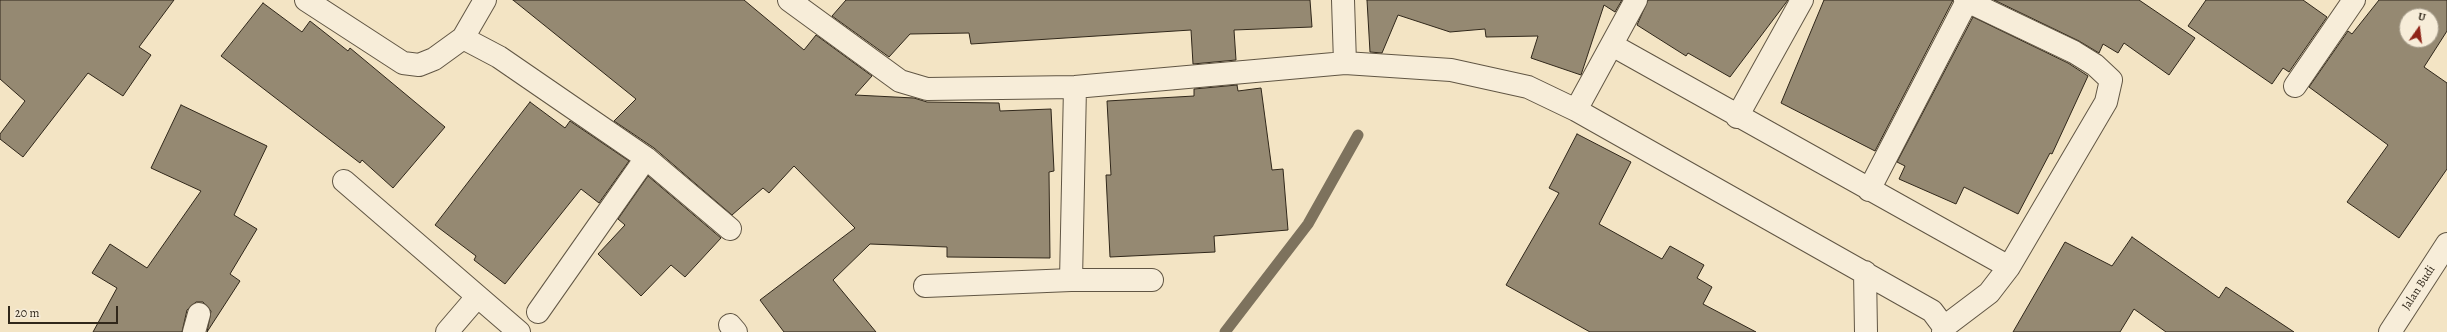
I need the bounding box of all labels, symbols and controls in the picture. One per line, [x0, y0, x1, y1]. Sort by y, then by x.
north arrow [2399, 8, 2439, 48]
text: U [2416, 9, 2427, 25]
street label: Jalan Budi [2399, 263, 2439, 313]
scale bar [10, 298, 120, 324]
text: 20 m [15, 305, 39, 321]

